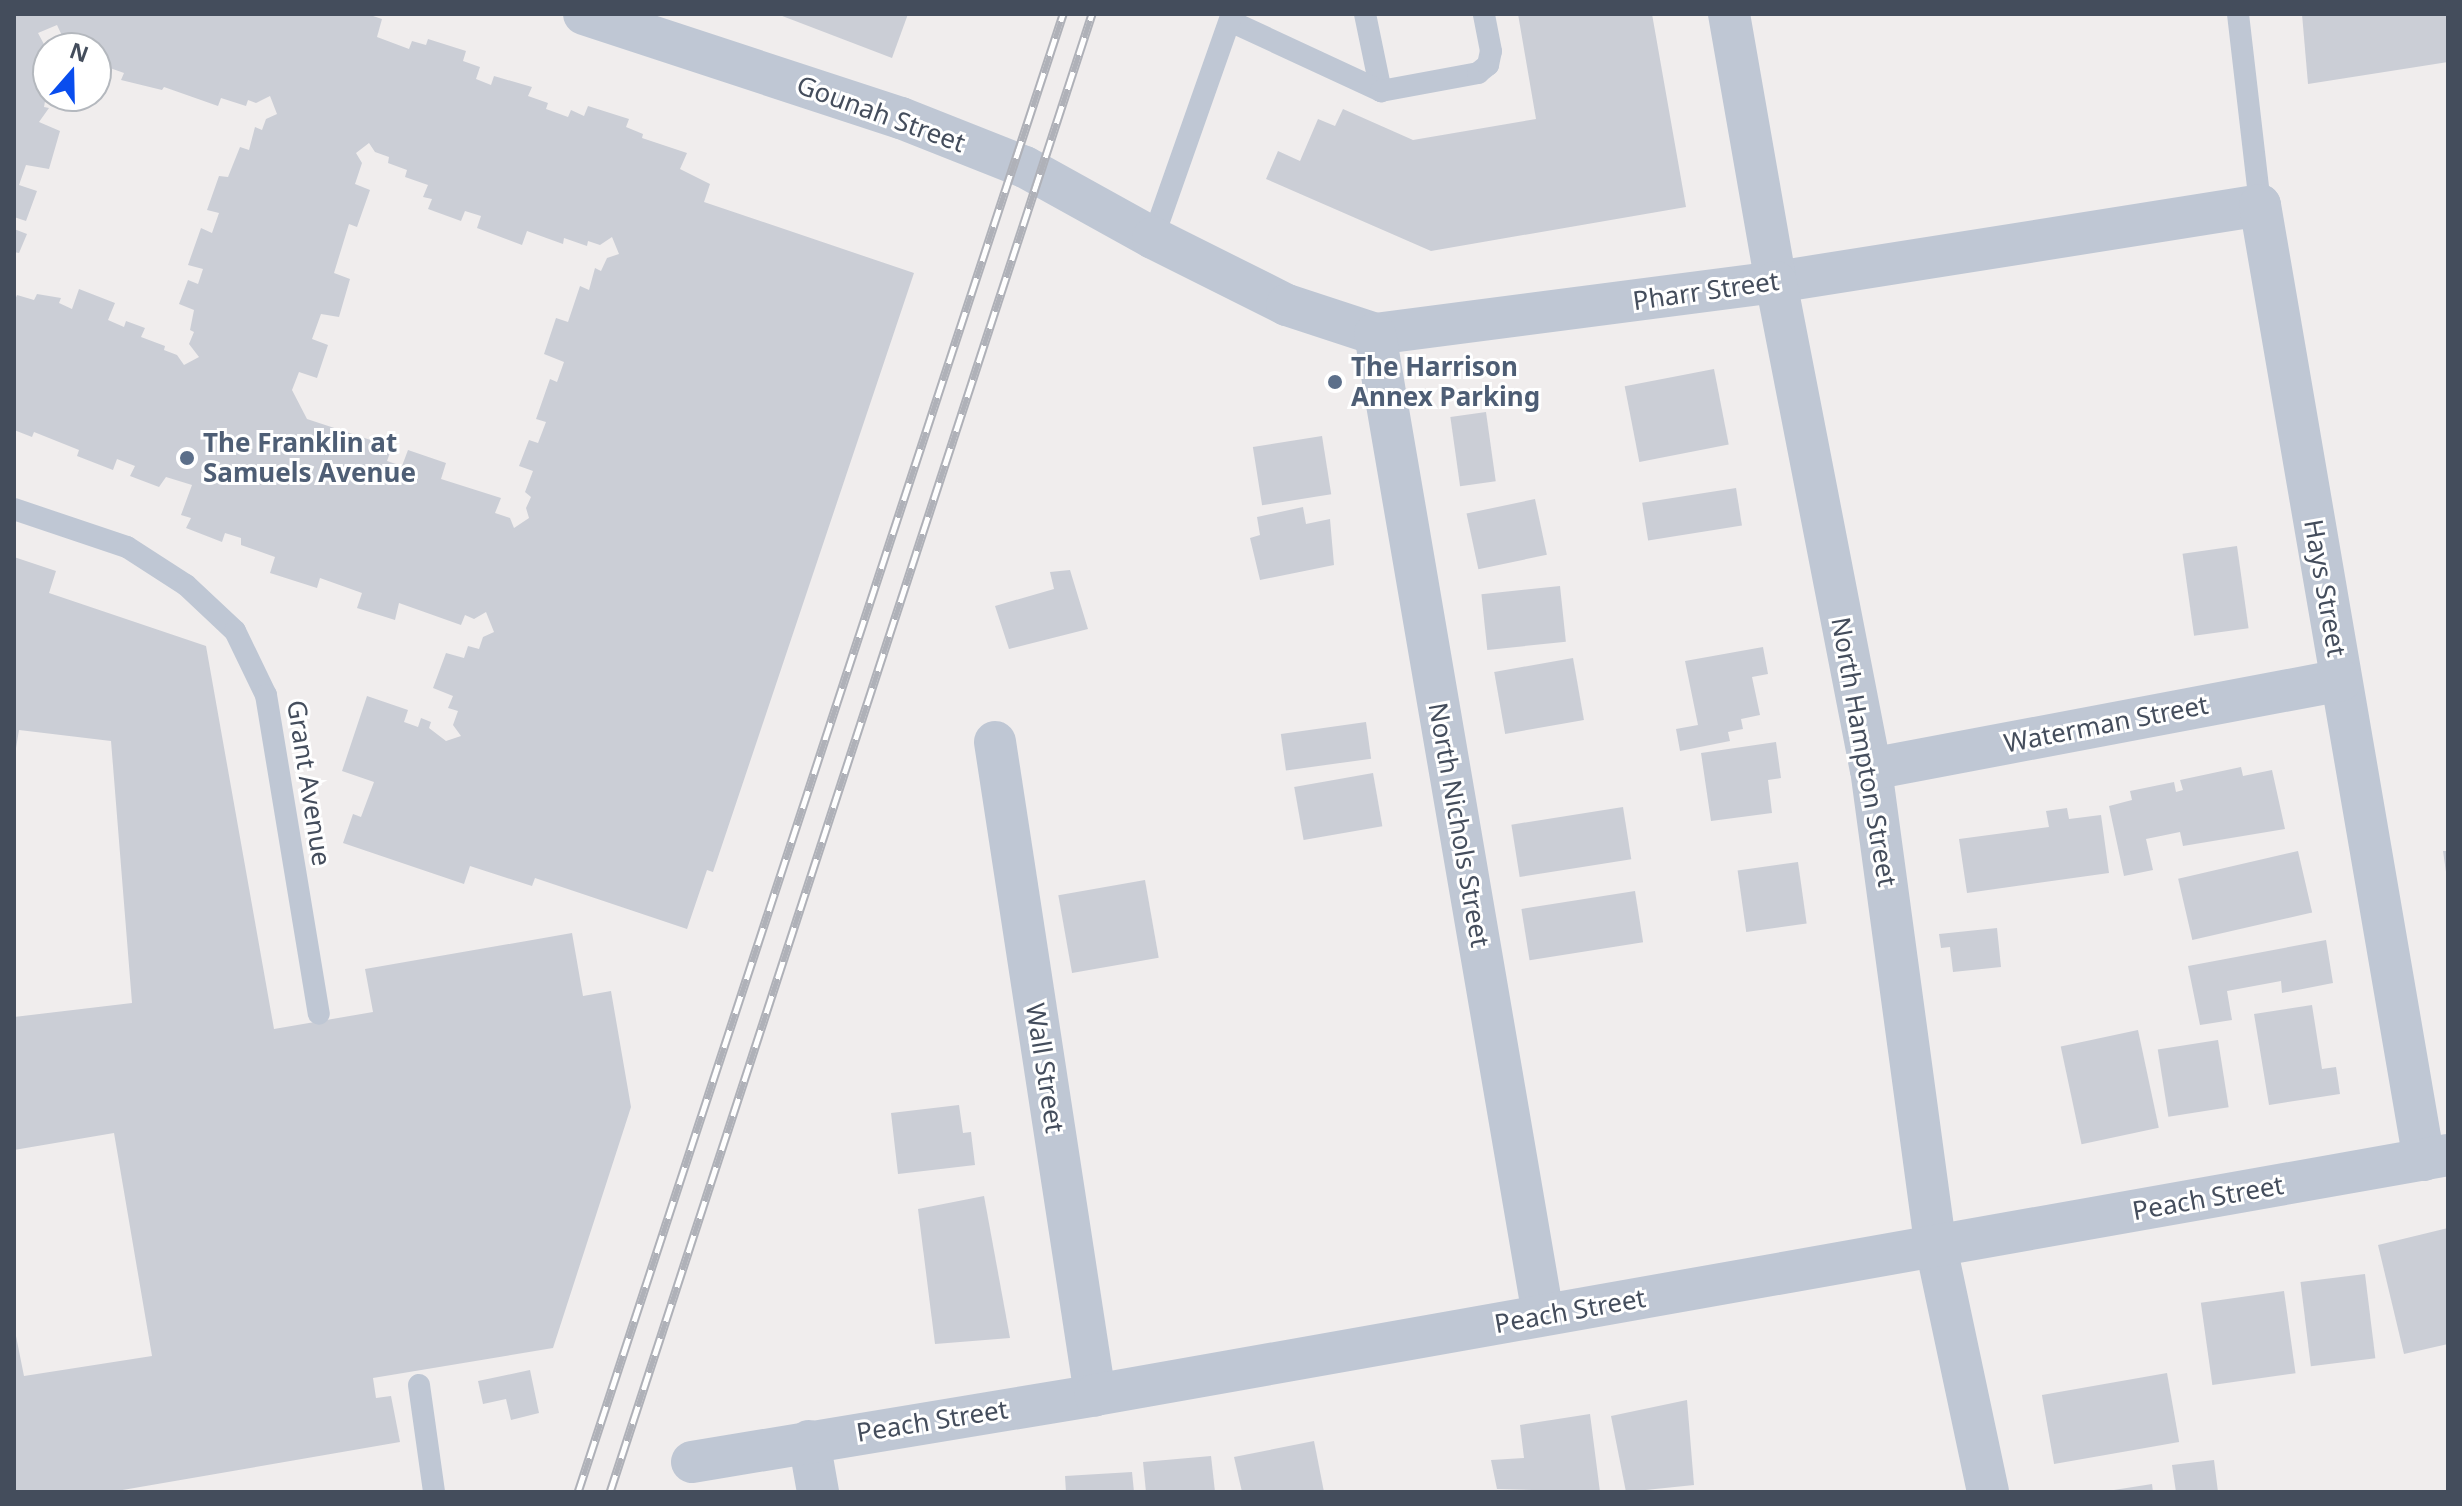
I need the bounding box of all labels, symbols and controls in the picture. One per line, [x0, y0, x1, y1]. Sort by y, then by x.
north arrow [32, 32, 112, 112]
text: N [66, 34, 93, 68]
street label: Gounah Street [793, 69, 969, 159]
street label: Pharr Street [1631, 265, 1781, 317]
place label: The Harrison Annex Parking [1351, 351, 1540, 412]
marker: The Harrison Annex Parking [1326, 373, 1344, 391]
place label: The Franklin at Samuels Avenue [203, 427, 416, 488]
marker: The Franklin at Samuels Avenue [178, 449, 196, 467]
street label: Hays Street [2298, 517, 2352, 659]
street label: North Hampton Street [1825, 615, 1903, 889]
street label: Waterman Street [2001, 689, 2211, 759]
street label: Grant Avenue [281, 698, 337, 868]
street label: North Nichols Street [1422, 700, 1496, 950]
street label: Wall Street [1019, 1001, 1071, 1135]
street label: Peach Street [2130, 1169, 2286, 1227]
street label: Peach Street [1492, 1282, 1648, 1340]
street label: Peach Street [854, 1394, 1010, 1448]

